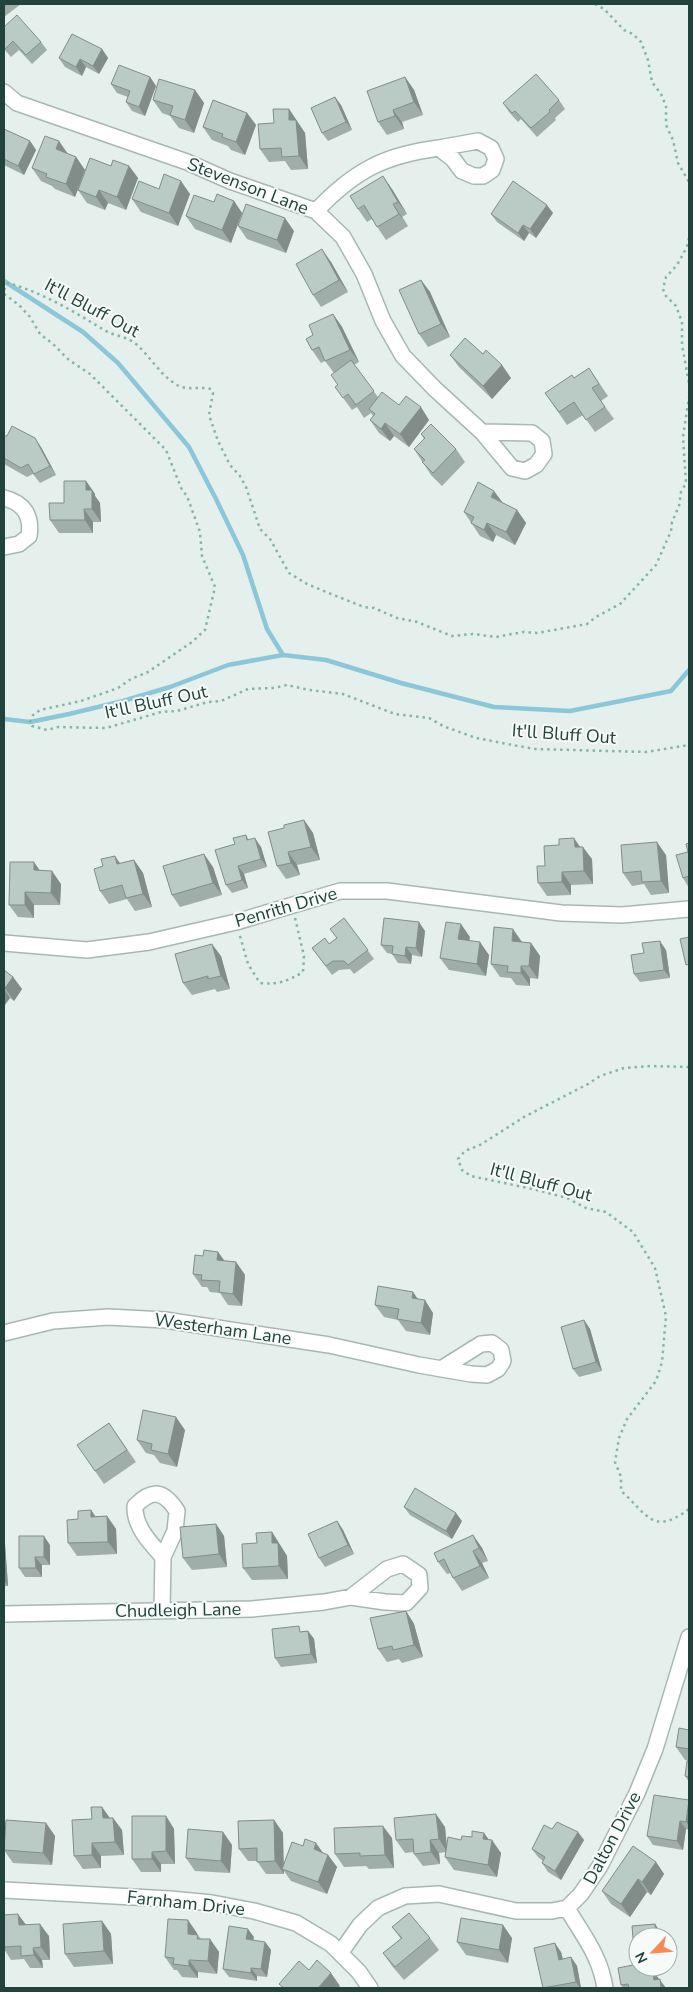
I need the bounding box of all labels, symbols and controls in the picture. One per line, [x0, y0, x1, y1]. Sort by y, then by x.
street label: Stevenson Lane [184, 152, 312, 220]
street label: It'll Bluff Out [40, 273, 144, 343]
street label: It'll Bluff Out [102, 679, 210, 725]
street label: It'll Bluff Out [511, 718, 618, 750]
street label: Penrith Drive [232, 881, 340, 933]
street label: It'll Bluff Out [488, 1157, 595, 1207]
street label: Westerham Lane [153, 1308, 293, 1350]
street label: Chudleigh Lane [115, 1597, 241, 1623]
street label: Dalton Drive [578, 1787, 646, 1889]
street label: Farnham Drive [126, 1885, 246, 1921]
north arrow [628, 1927, 678, 1977]
text: N [631, 1949, 653, 1966]

